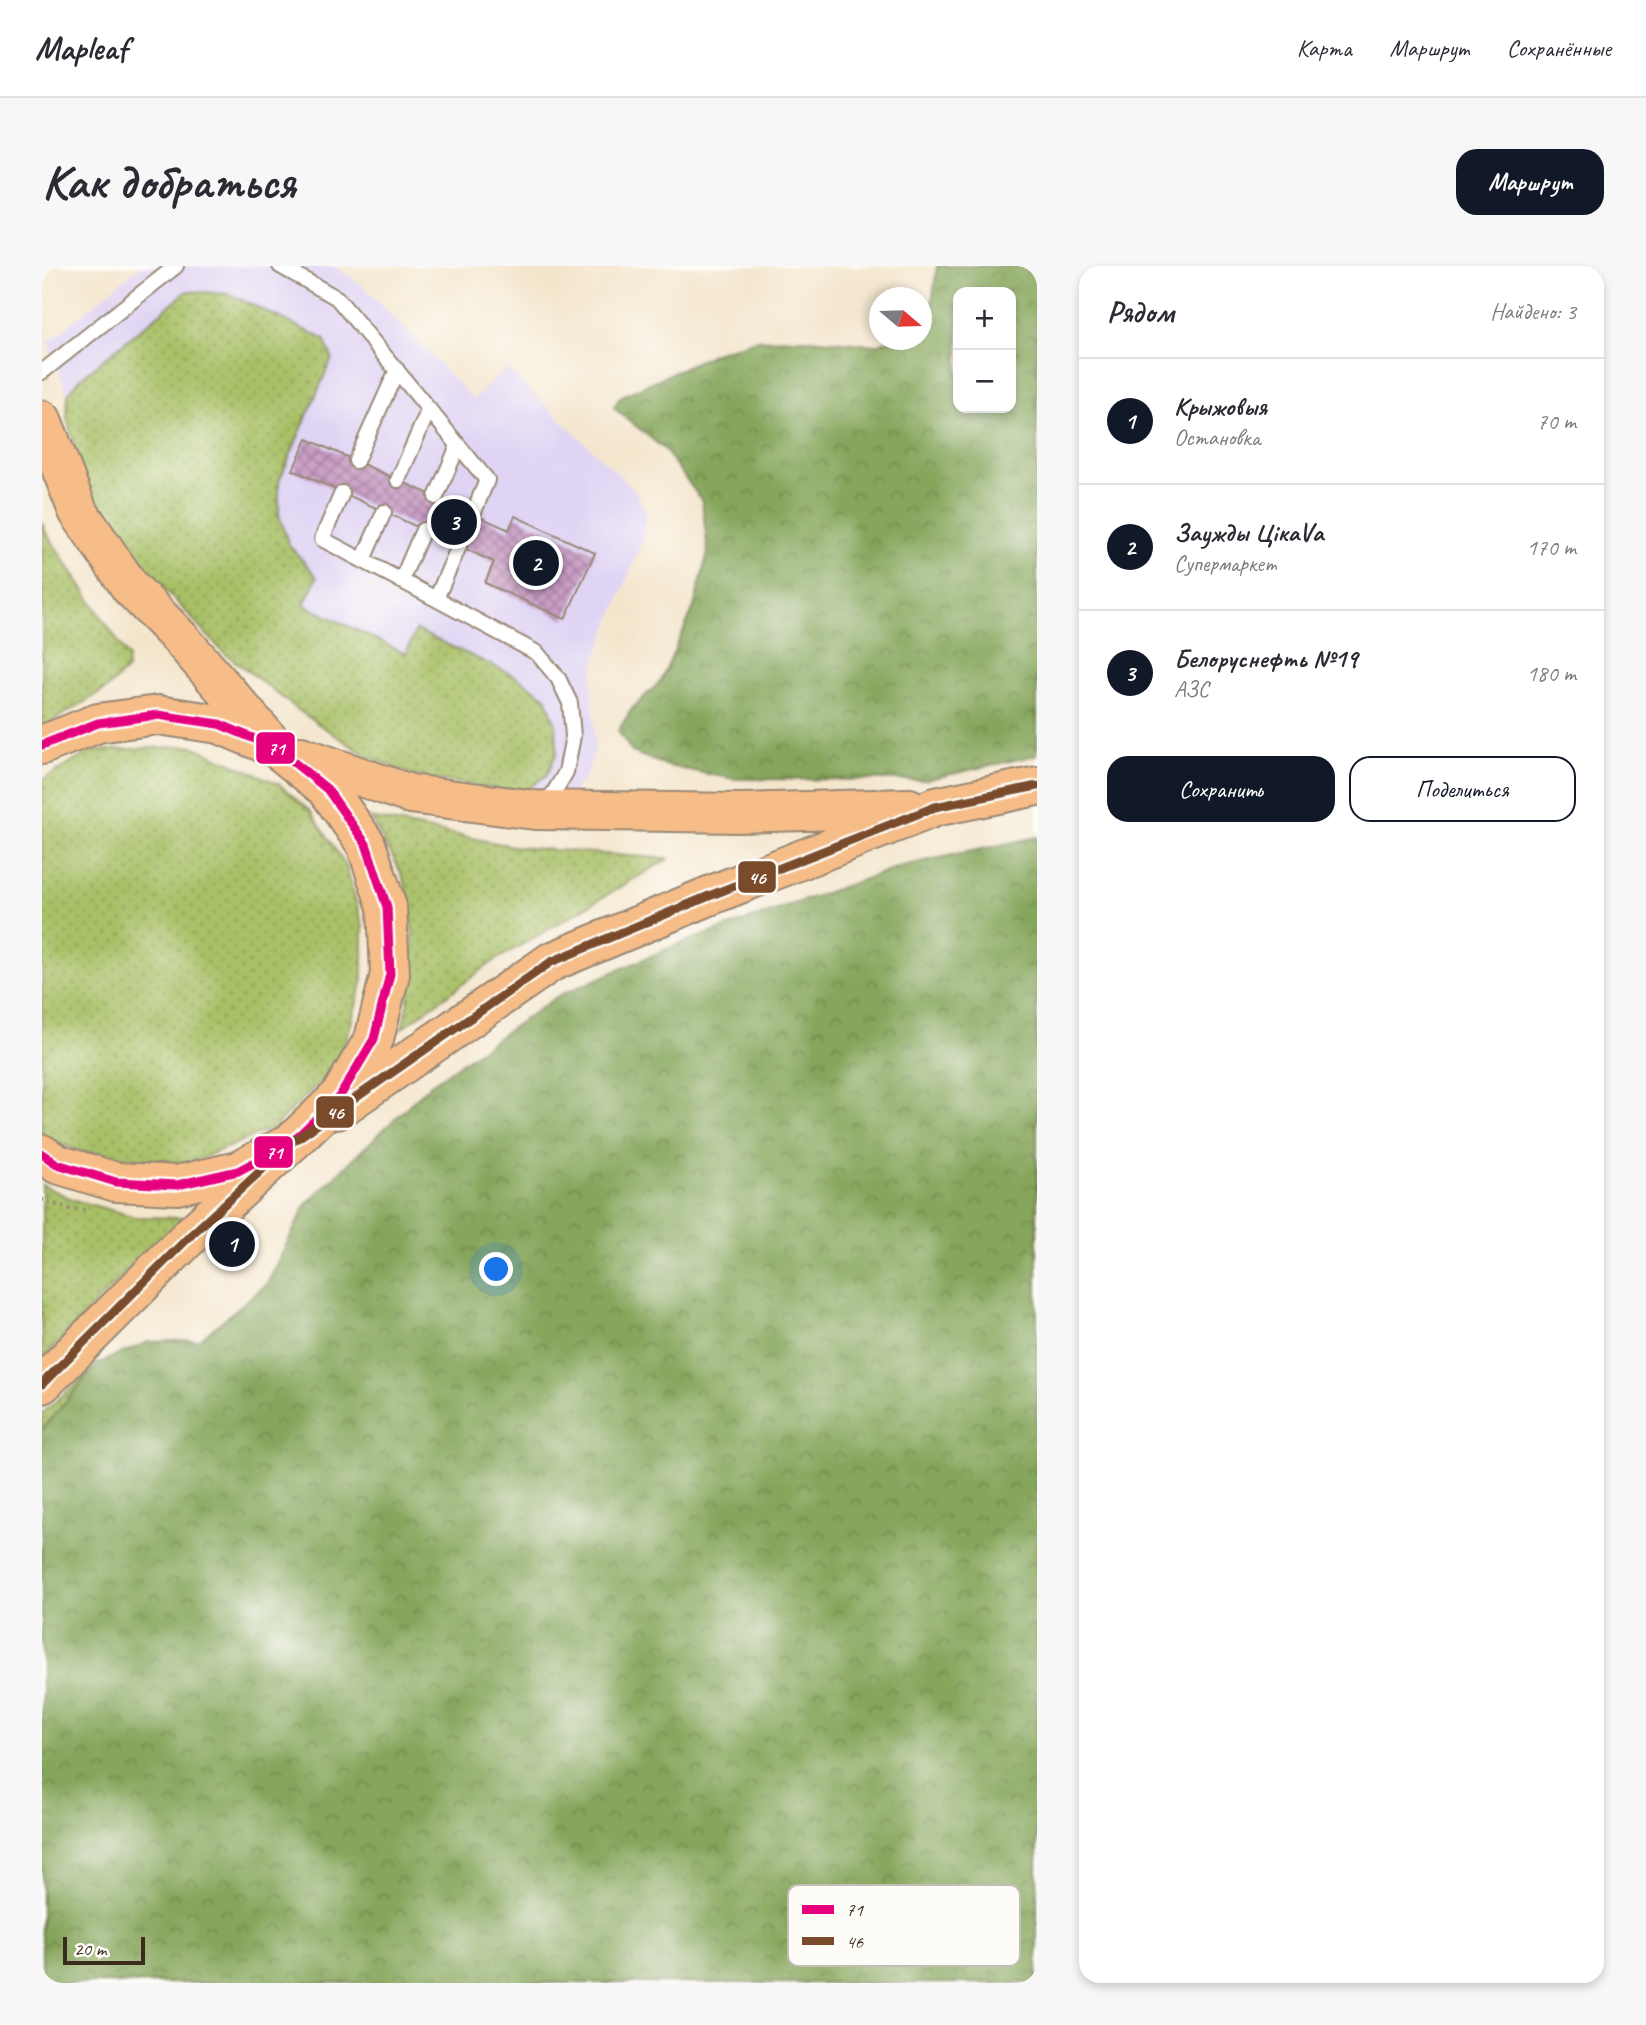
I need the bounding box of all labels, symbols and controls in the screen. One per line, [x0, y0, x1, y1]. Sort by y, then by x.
text: Mapleaf [35, 27, 127, 69]
text: Карта [1297, 33, 1352, 63]
text: Маршрут [1390, 33, 1469, 63]
text: Сохранённые [1507, 33, 1611, 63]
button: Маршрут [1456, 149, 1604, 215]
text: Как добраться [42, 151, 295, 213]
north arrow [869, 287, 932, 350]
map controls [953, 287, 1016, 413]
button: + [953, 287, 1016, 350]
text: Рядом [1107, 293, 1174, 331]
text: Найдено: 3 [1490, 297, 1576, 326]
button: − [953, 350, 1016, 413]
text: Крыжовыя [1174, 390, 1267, 423]
text: 1 [1125, 407, 1135, 436]
text: 70 m [1537, 407, 1576, 436]
text: Остановка [1174, 423, 1260, 452]
pin: 3 [431, 496, 477, 548]
text: Заужды ЦікаVа [1174, 516, 1323, 549]
text: 2 [1125, 533, 1135, 562]
text: 170 m [1527, 533, 1576, 562]
pin: 2 [513, 537, 559, 589]
text: Супермаркет [1174, 549, 1277, 578]
text: Белоруснефть №19 [1174, 642, 1357, 675]
text: 3 [1125, 659, 1135, 688]
text: 180 m [1527, 659, 1576, 688]
text: АЗС [1174, 675, 1209, 704]
line badge: 71 [255, 731, 296, 765]
text: 71 [267, 737, 287, 761]
button: Сохранить [1107, 756, 1335, 822]
button: Поделиться [1349, 756, 1576, 822]
line badge: 46 [737, 860, 777, 894]
text: 46 [748, 866, 768, 890]
line badge: 46 [315, 1095, 355, 1129]
text: 46 [326, 1101, 346, 1125]
line badge: 71 [253, 1135, 294, 1169]
text: 71 [265, 1141, 285, 1165]
pin: 1 [209, 1218, 255, 1270]
your location [479, 1252, 513, 1286]
legend [788, 1885, 1020, 1966]
text: 71 [846, 1898, 865, 1922]
text: 46 [846, 1930, 865, 1954]
scale bar [63, 1934, 145, 1966]
text: 20 m [74, 1937, 106, 1961]

